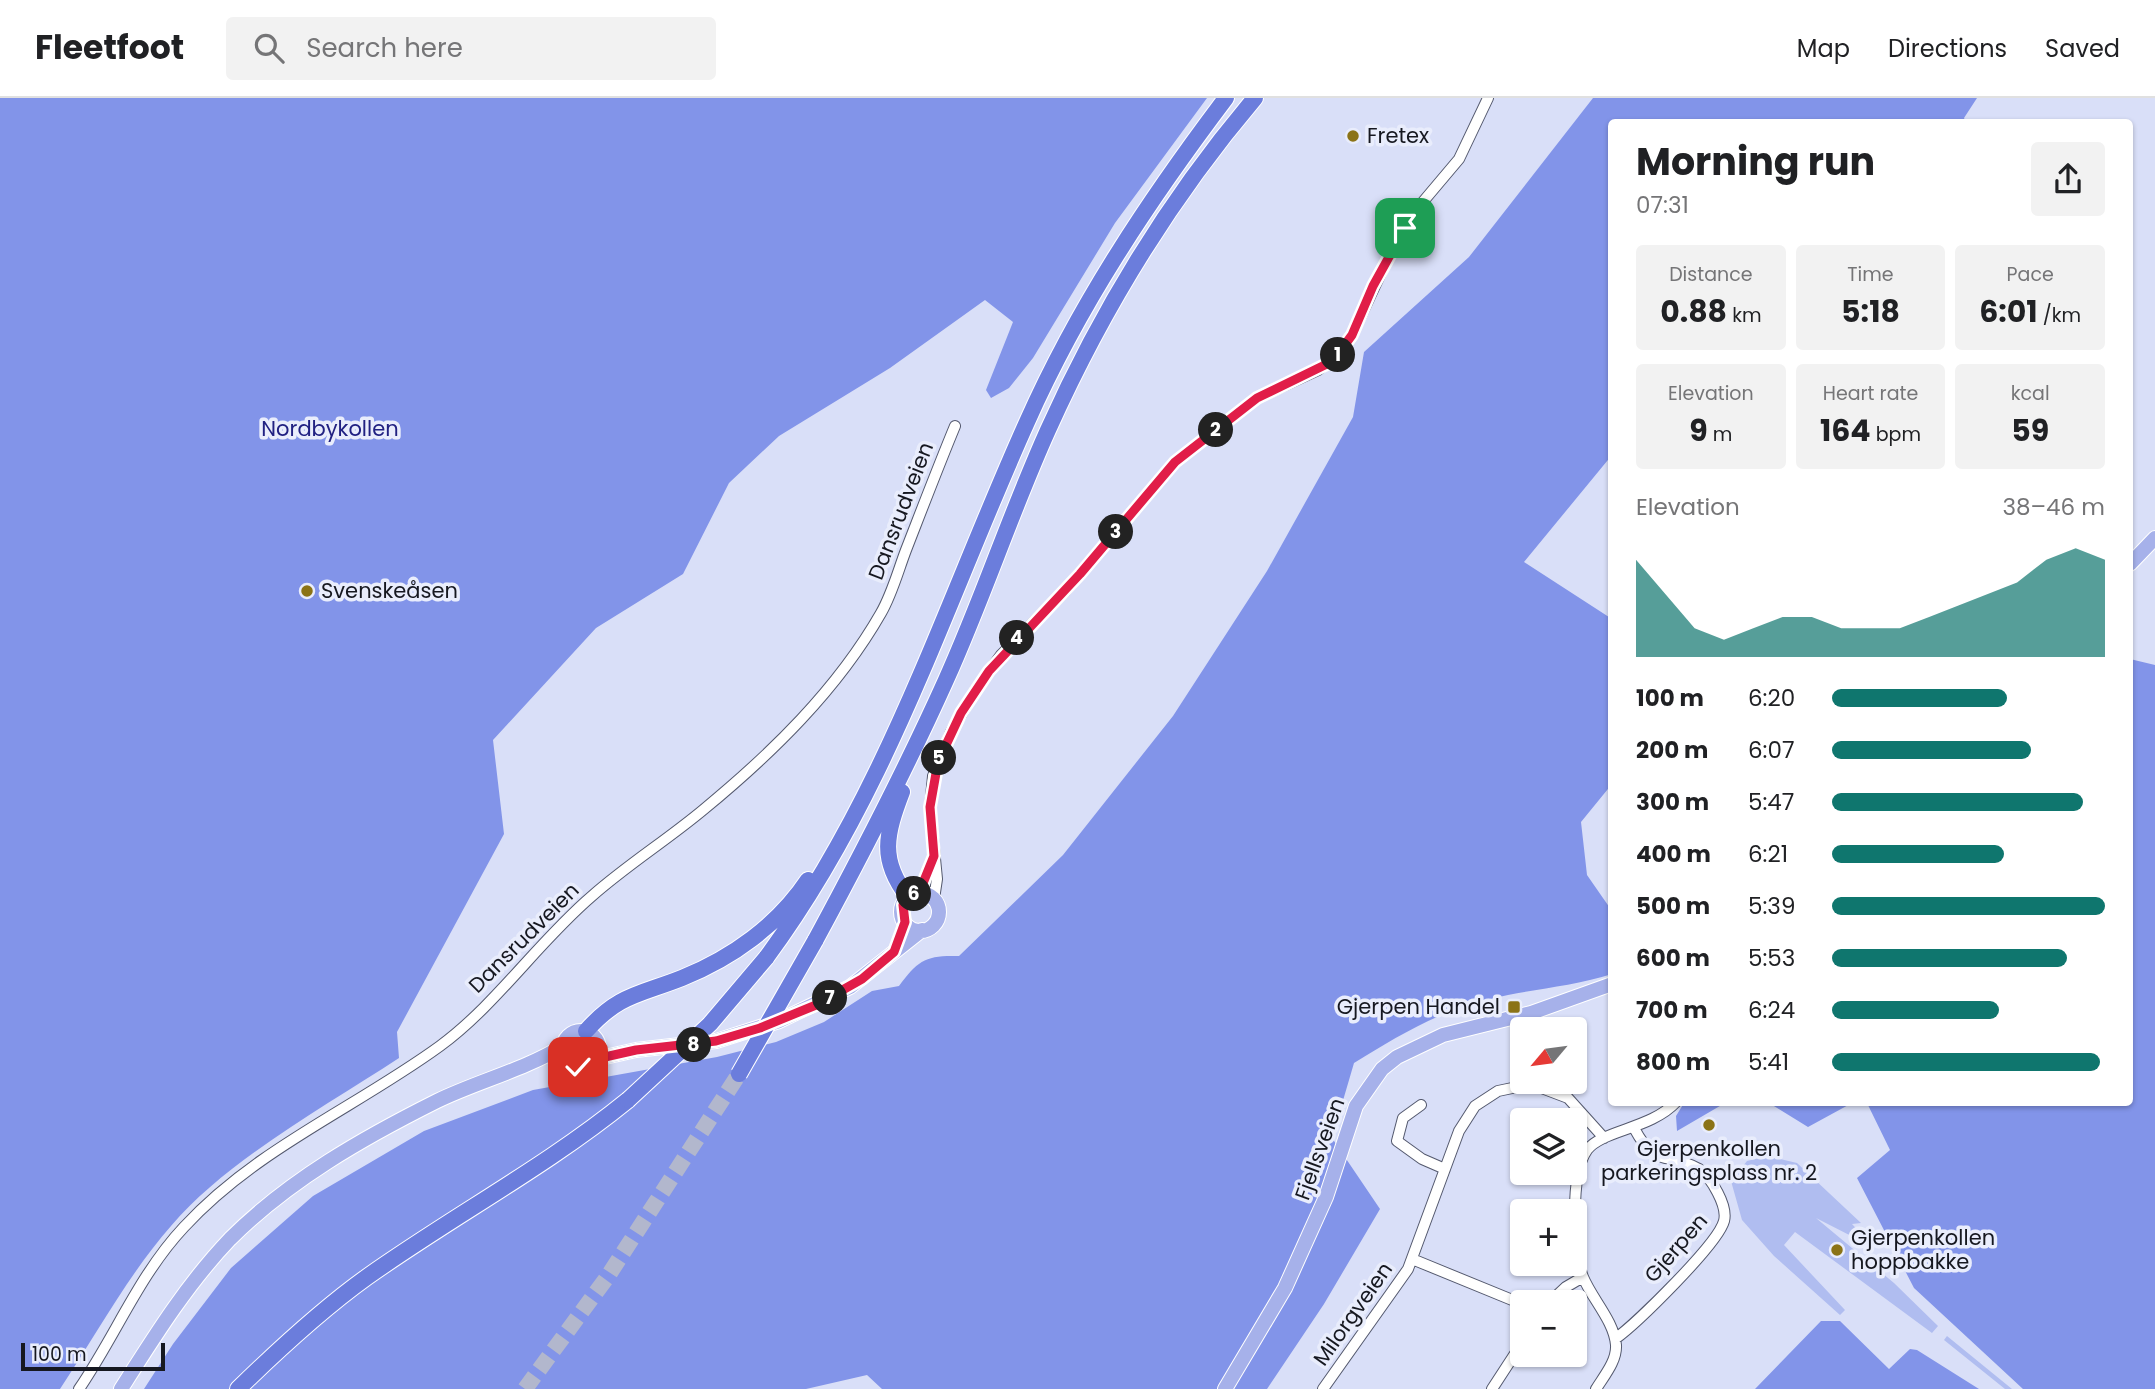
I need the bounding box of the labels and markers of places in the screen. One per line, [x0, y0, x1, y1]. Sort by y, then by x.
place label: Fretex [1367, 121, 1429, 150]
marker: Fretex [1345, 128, 1361, 144]
pin [1375, 198, 1435, 258]
pin: 1 [1320, 338, 1356, 372]
pin: 2 [1198, 412, 1234, 448]
pin: 3 [1098, 514, 1134, 550]
place label: Svenskeåsen [321, 576, 458, 605]
marker: Svenskeåsen [299, 583, 315, 599]
pin: 4 [1000, 620, 1034, 656]
pin: 5 [922, 740, 956, 776]
pin: 6 [897, 876, 932, 912]
pin: 7 [812, 981, 848, 1016]
place label: Gjerpen Handel [1337, 992, 1500, 1021]
marker: Gjerpen Handel [1506, 999, 1522, 1015]
pin: 8 [676, 1028, 712, 1062]
pin [548, 1037, 608, 1097]
marker: Gjerpenkollen parkeringsplass nr. 2 [1701, 1117, 1717, 1133]
place label: Gjerpenkollen parkeringsplass nr. 2 [1601, 1134, 1817, 1187]
place label: Gjerpenkollen hoppbakke [1851, 1223, 1995, 1276]
marker: Gjerpenkollen hoppbakke [1829, 1242, 1845, 1258]

